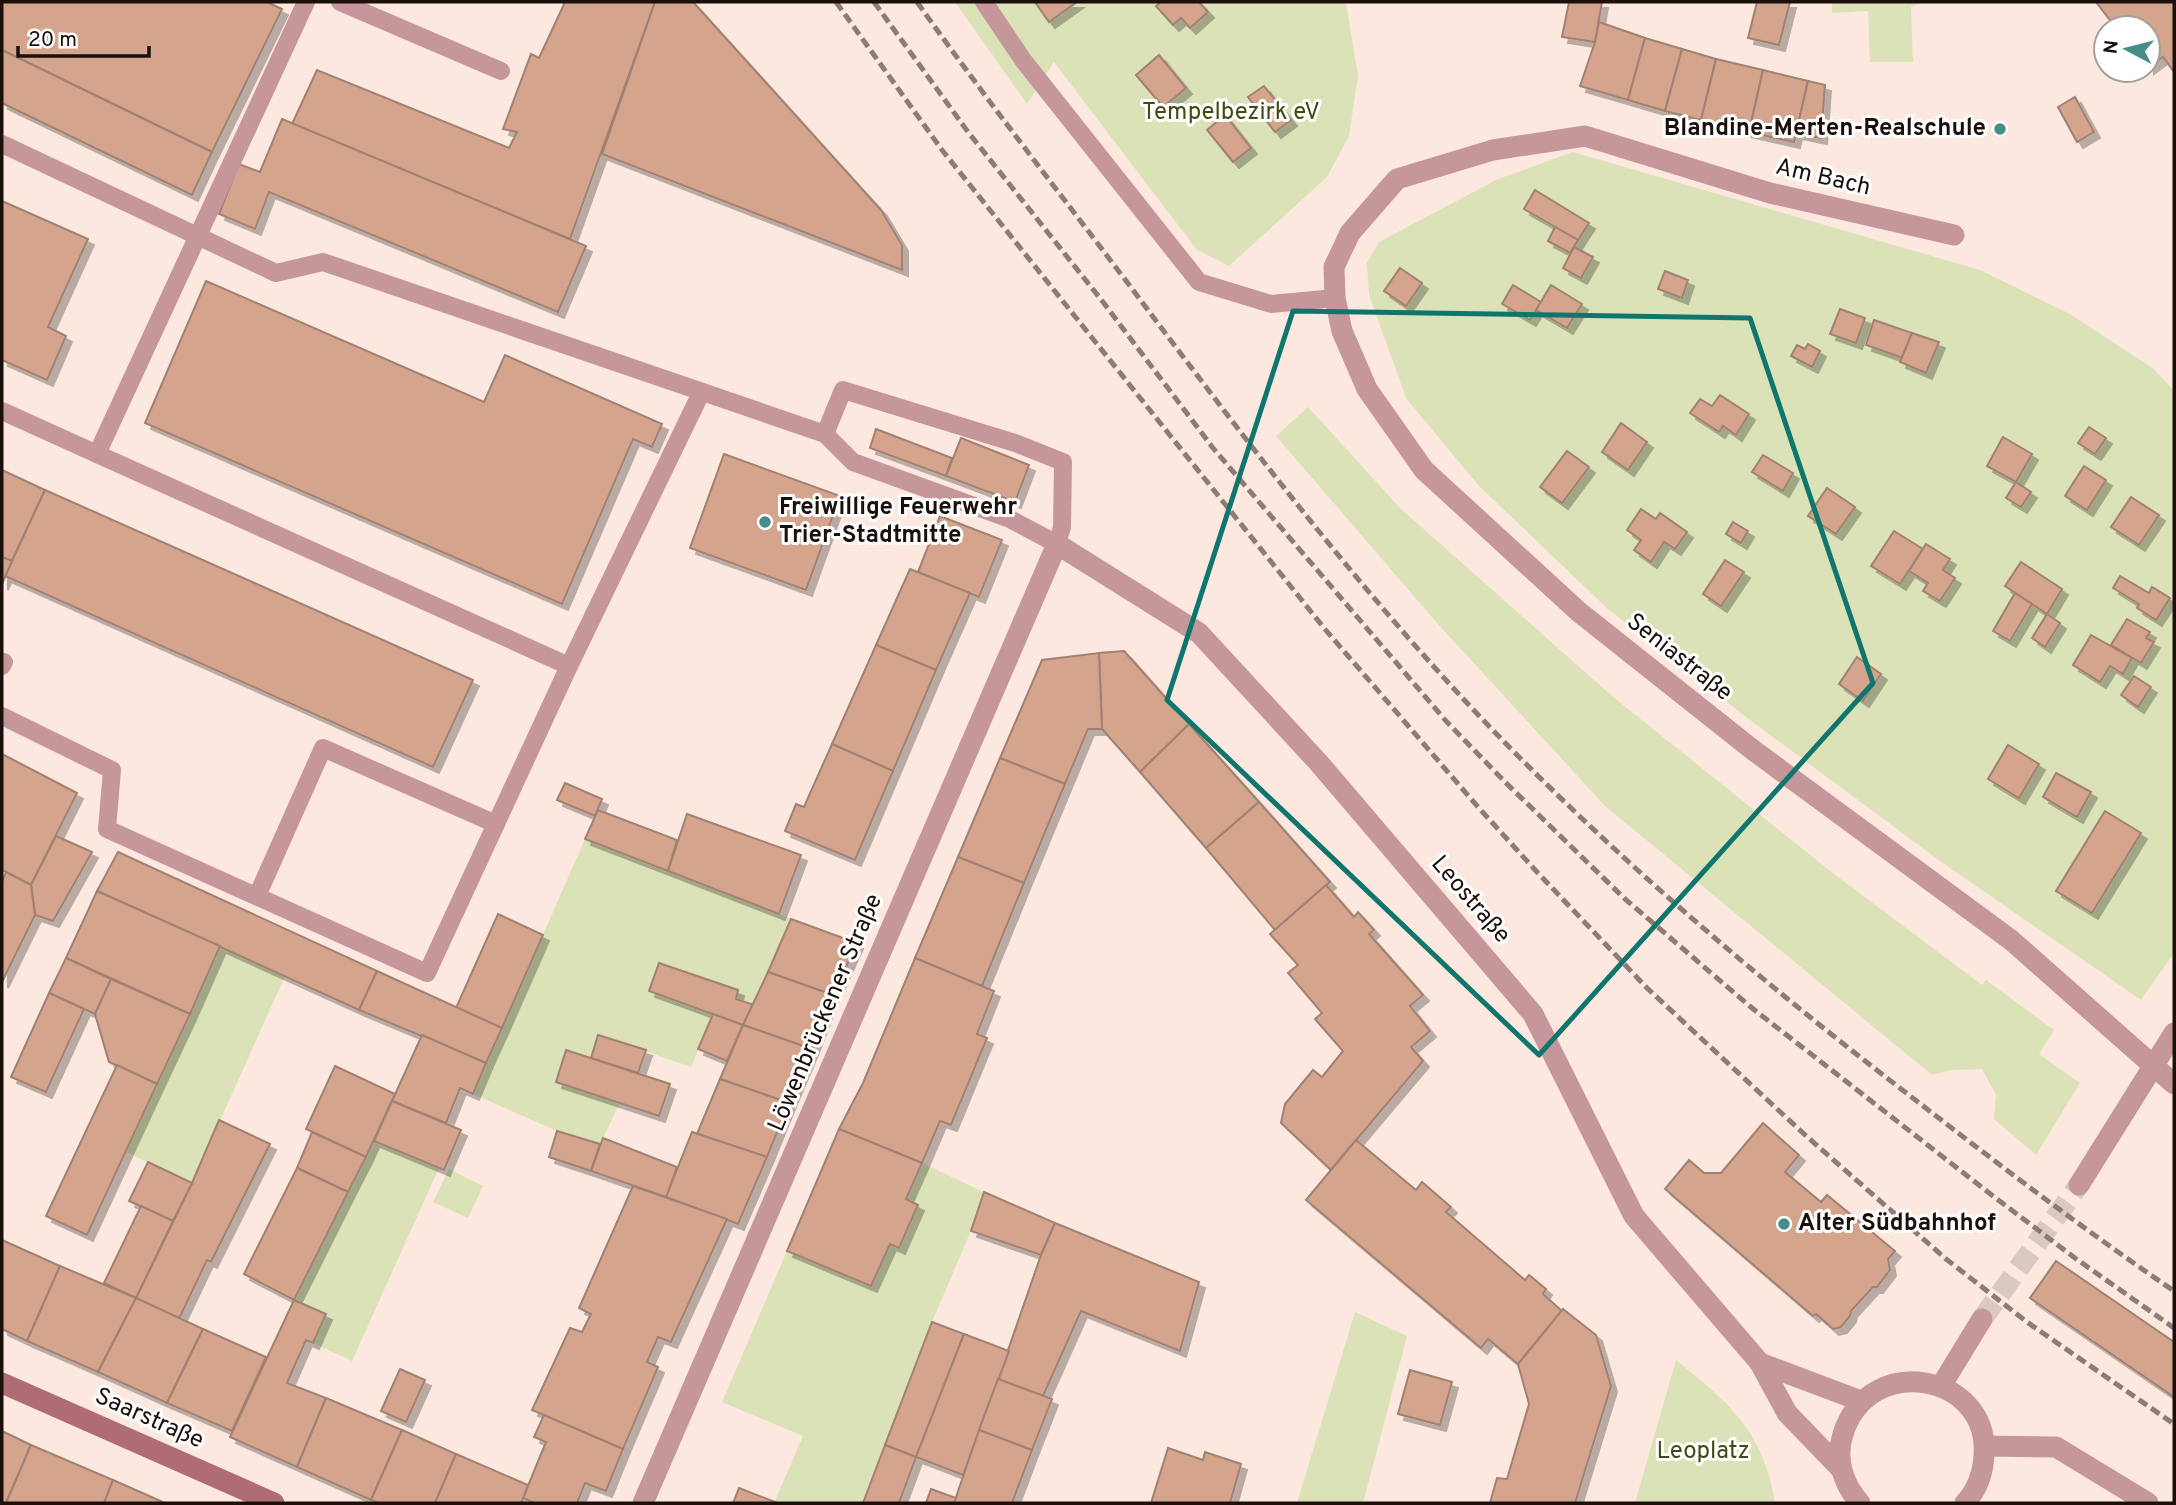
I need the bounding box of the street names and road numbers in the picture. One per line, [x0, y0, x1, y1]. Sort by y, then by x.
street label: Am Bach [1772, 153, 1874, 203]
street label: Seniastraße [1620, 607, 1738, 709]
street label: Leostraße [1424, 850, 1516, 950]
street label: Löwenbrückener Straße [762, 890, 890, 1136]
street label: Saarstraße [90, 1382, 208, 1456]

